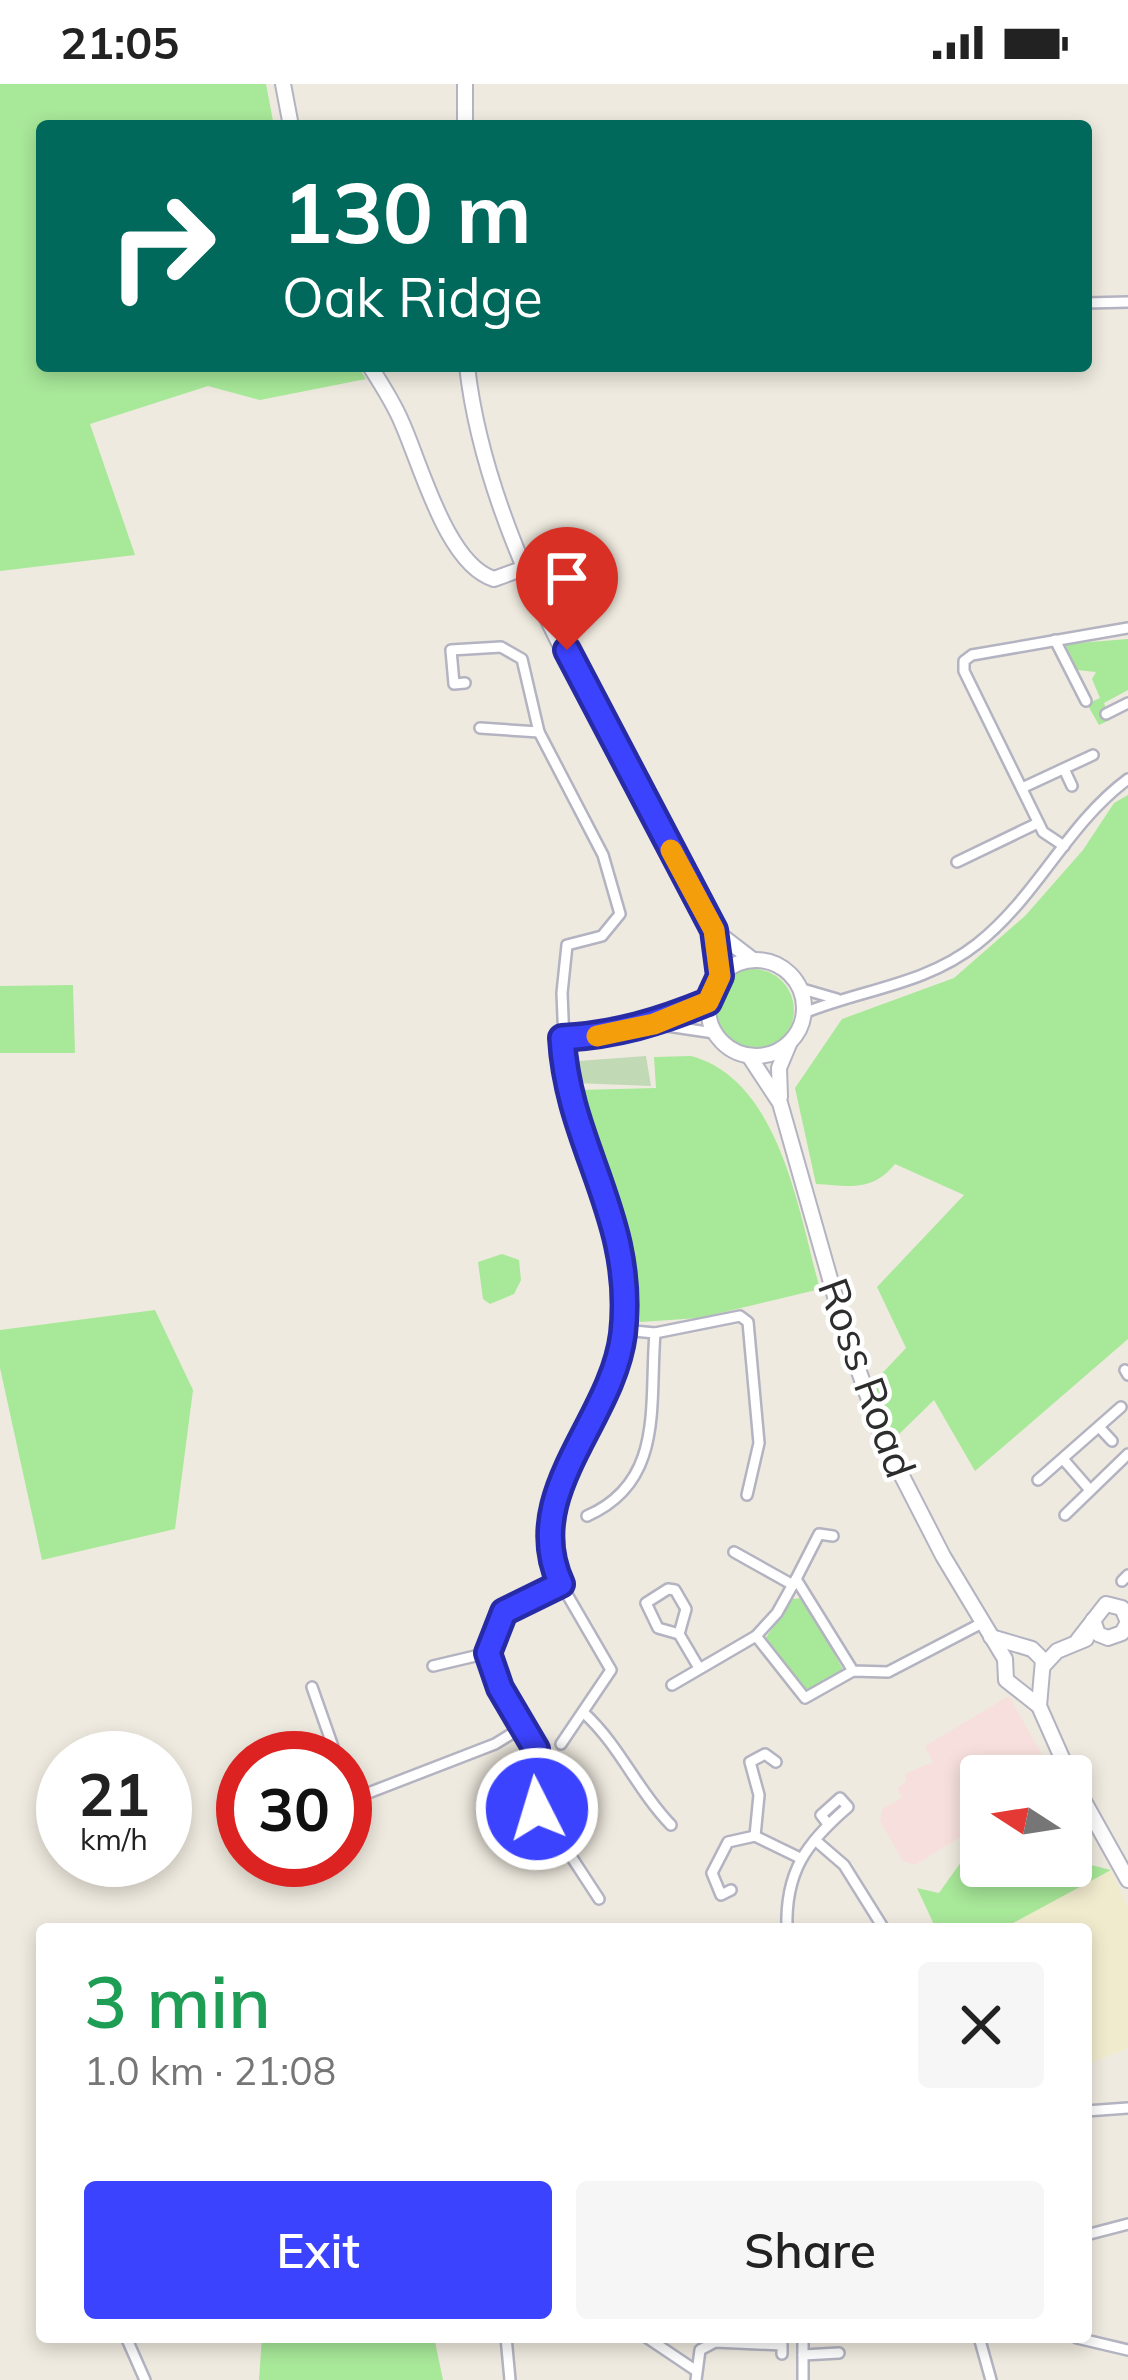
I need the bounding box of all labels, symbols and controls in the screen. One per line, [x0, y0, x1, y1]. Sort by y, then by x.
text: 21:05 [60, 14, 179, 70]
text: 130 m [282, 159, 532, 264]
icon: right [84, 168, 240, 324]
text: Oak Ridge [282, 263, 543, 331]
pin [516, 527, 618, 650]
icon: arrive [534, 545, 600, 611]
street label: Ross Road [807, 1271, 928, 1485]
speed limit sign: 30 [216, 1731, 372, 1887]
position arrow [474, 1746, 600, 1872]
north arrow [960, 1755, 1092, 1887]
map controls [960, 1755, 1092, 1887]
text: 21 [78, 1756, 150, 1831]
text: km/h [80, 1820, 148, 1858]
text: 3 min [84, 1956, 271, 2046]
button: close [918, 1962, 1044, 2088]
text: 1.0 km · 21:08 [84, 2046, 336, 2095]
button: Exit [84, 2181, 552, 2319]
button: Share [576, 2181, 1044, 2319]

